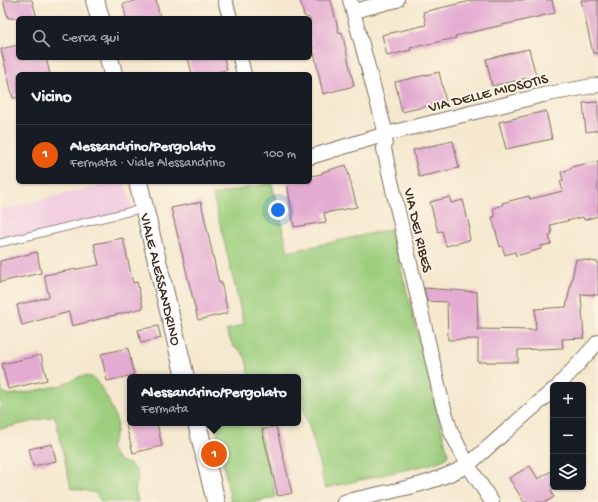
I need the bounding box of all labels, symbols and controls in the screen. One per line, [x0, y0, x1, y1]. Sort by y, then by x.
search box [16, 16, 312, 60]
icon: search [30, 27, 52, 49]
text: Cerca qui [62, 29, 119, 47]
street label: VIA DELLE MIOSOTIS [426, 70, 550, 118]
text: Vicino [32, 88, 72, 108]
text: Alessandrino/Pergolato [70, 138, 215, 156]
text: 1 [42, 147, 48, 162]
text: 100 m [264, 147, 296, 162]
text: Fermata · Viale Alessandrino [70, 156, 225, 171]
street label: VIA DEI RIBES [398, 186, 436, 274]
your location [268, 200, 288, 220]
street label: VIALE ALESSANDRINO [135, 211, 184, 348]
popup [127, 374, 301, 426]
map controls [550, 382, 586, 490]
button: + [550, 382, 586, 418]
text: Alessandrino/Pergolato [141, 384, 287, 402]
text: Fermata [141, 402, 188, 417]
button: − [550, 418, 586, 454]
pin: 1 [201, 439, 227, 469]
button: layers [550, 454, 586, 490]

